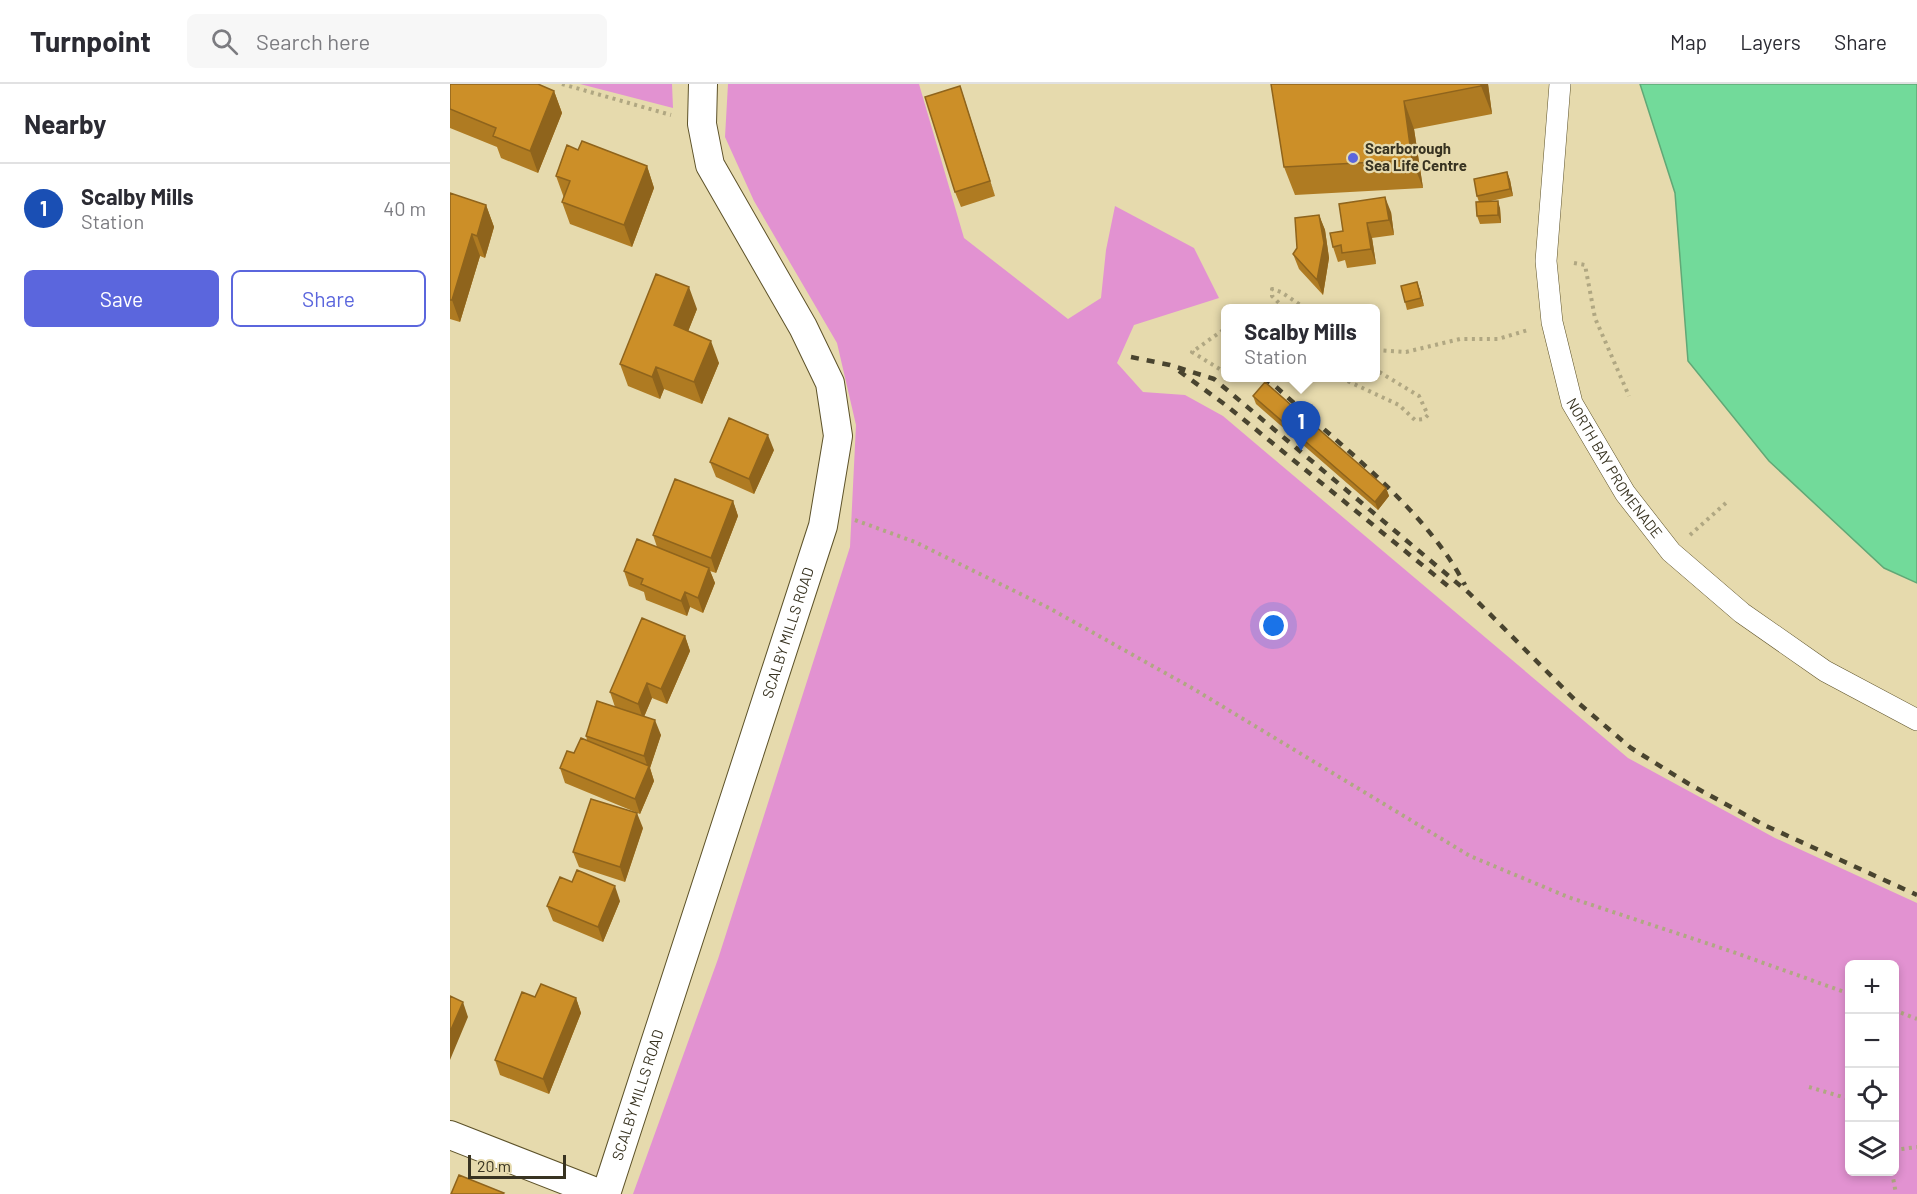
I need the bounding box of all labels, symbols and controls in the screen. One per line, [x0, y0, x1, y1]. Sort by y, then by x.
search box [187, 14, 607, 68]
text: Turnpoint [30, 24, 151, 58]
icon: search [208, 25, 241, 58]
text: Search here [256, 28, 370, 54]
text: Map [1670, 29, 1707, 54]
text: Layers [1740, 29, 1801, 54]
text: Share [1834, 29, 1887, 54]
text: Nearby [24, 108, 106, 139]
place label: Scarborough Sea Life Centre [1365, 139, 1467, 174]
marker: Scarborough Sea Life Centre [1346, 151, 1360, 165]
text: Scalby Mills [81, 183, 194, 209]
text: 1 [40, 196, 47, 220]
text: 40 m [383, 196, 426, 220]
text: Station [81, 209, 144, 233]
button: Save [24, 270, 219, 327]
button: Share [231, 270, 426, 327]
popup [1221, 304, 1380, 382]
text: Scalby Mills [1244, 318, 1357, 344]
text: Station [1244, 344, 1307, 368]
street label: NORTH BAY PROMENADE [1563, 394, 1667, 541]
pin: 1 [1282, 402, 1320, 451]
street label: SCALBY MILLS ROAD [758, 565, 817, 700]
your location [1259, 611, 1288, 640]
map controls [1845, 960, 1899, 1176]
button: + [1845, 960, 1899, 1014]
button: − [1845, 1014, 1899, 1068]
street label: SCALBY MILLS ROAD [608, 1027, 667, 1163]
button: locate [1845, 1068, 1899, 1122]
button: layers [1845, 1122, 1899, 1176]
scale bar [468, 1152, 566, 1180]
text: 20 m [477, 1156, 511, 1175]

